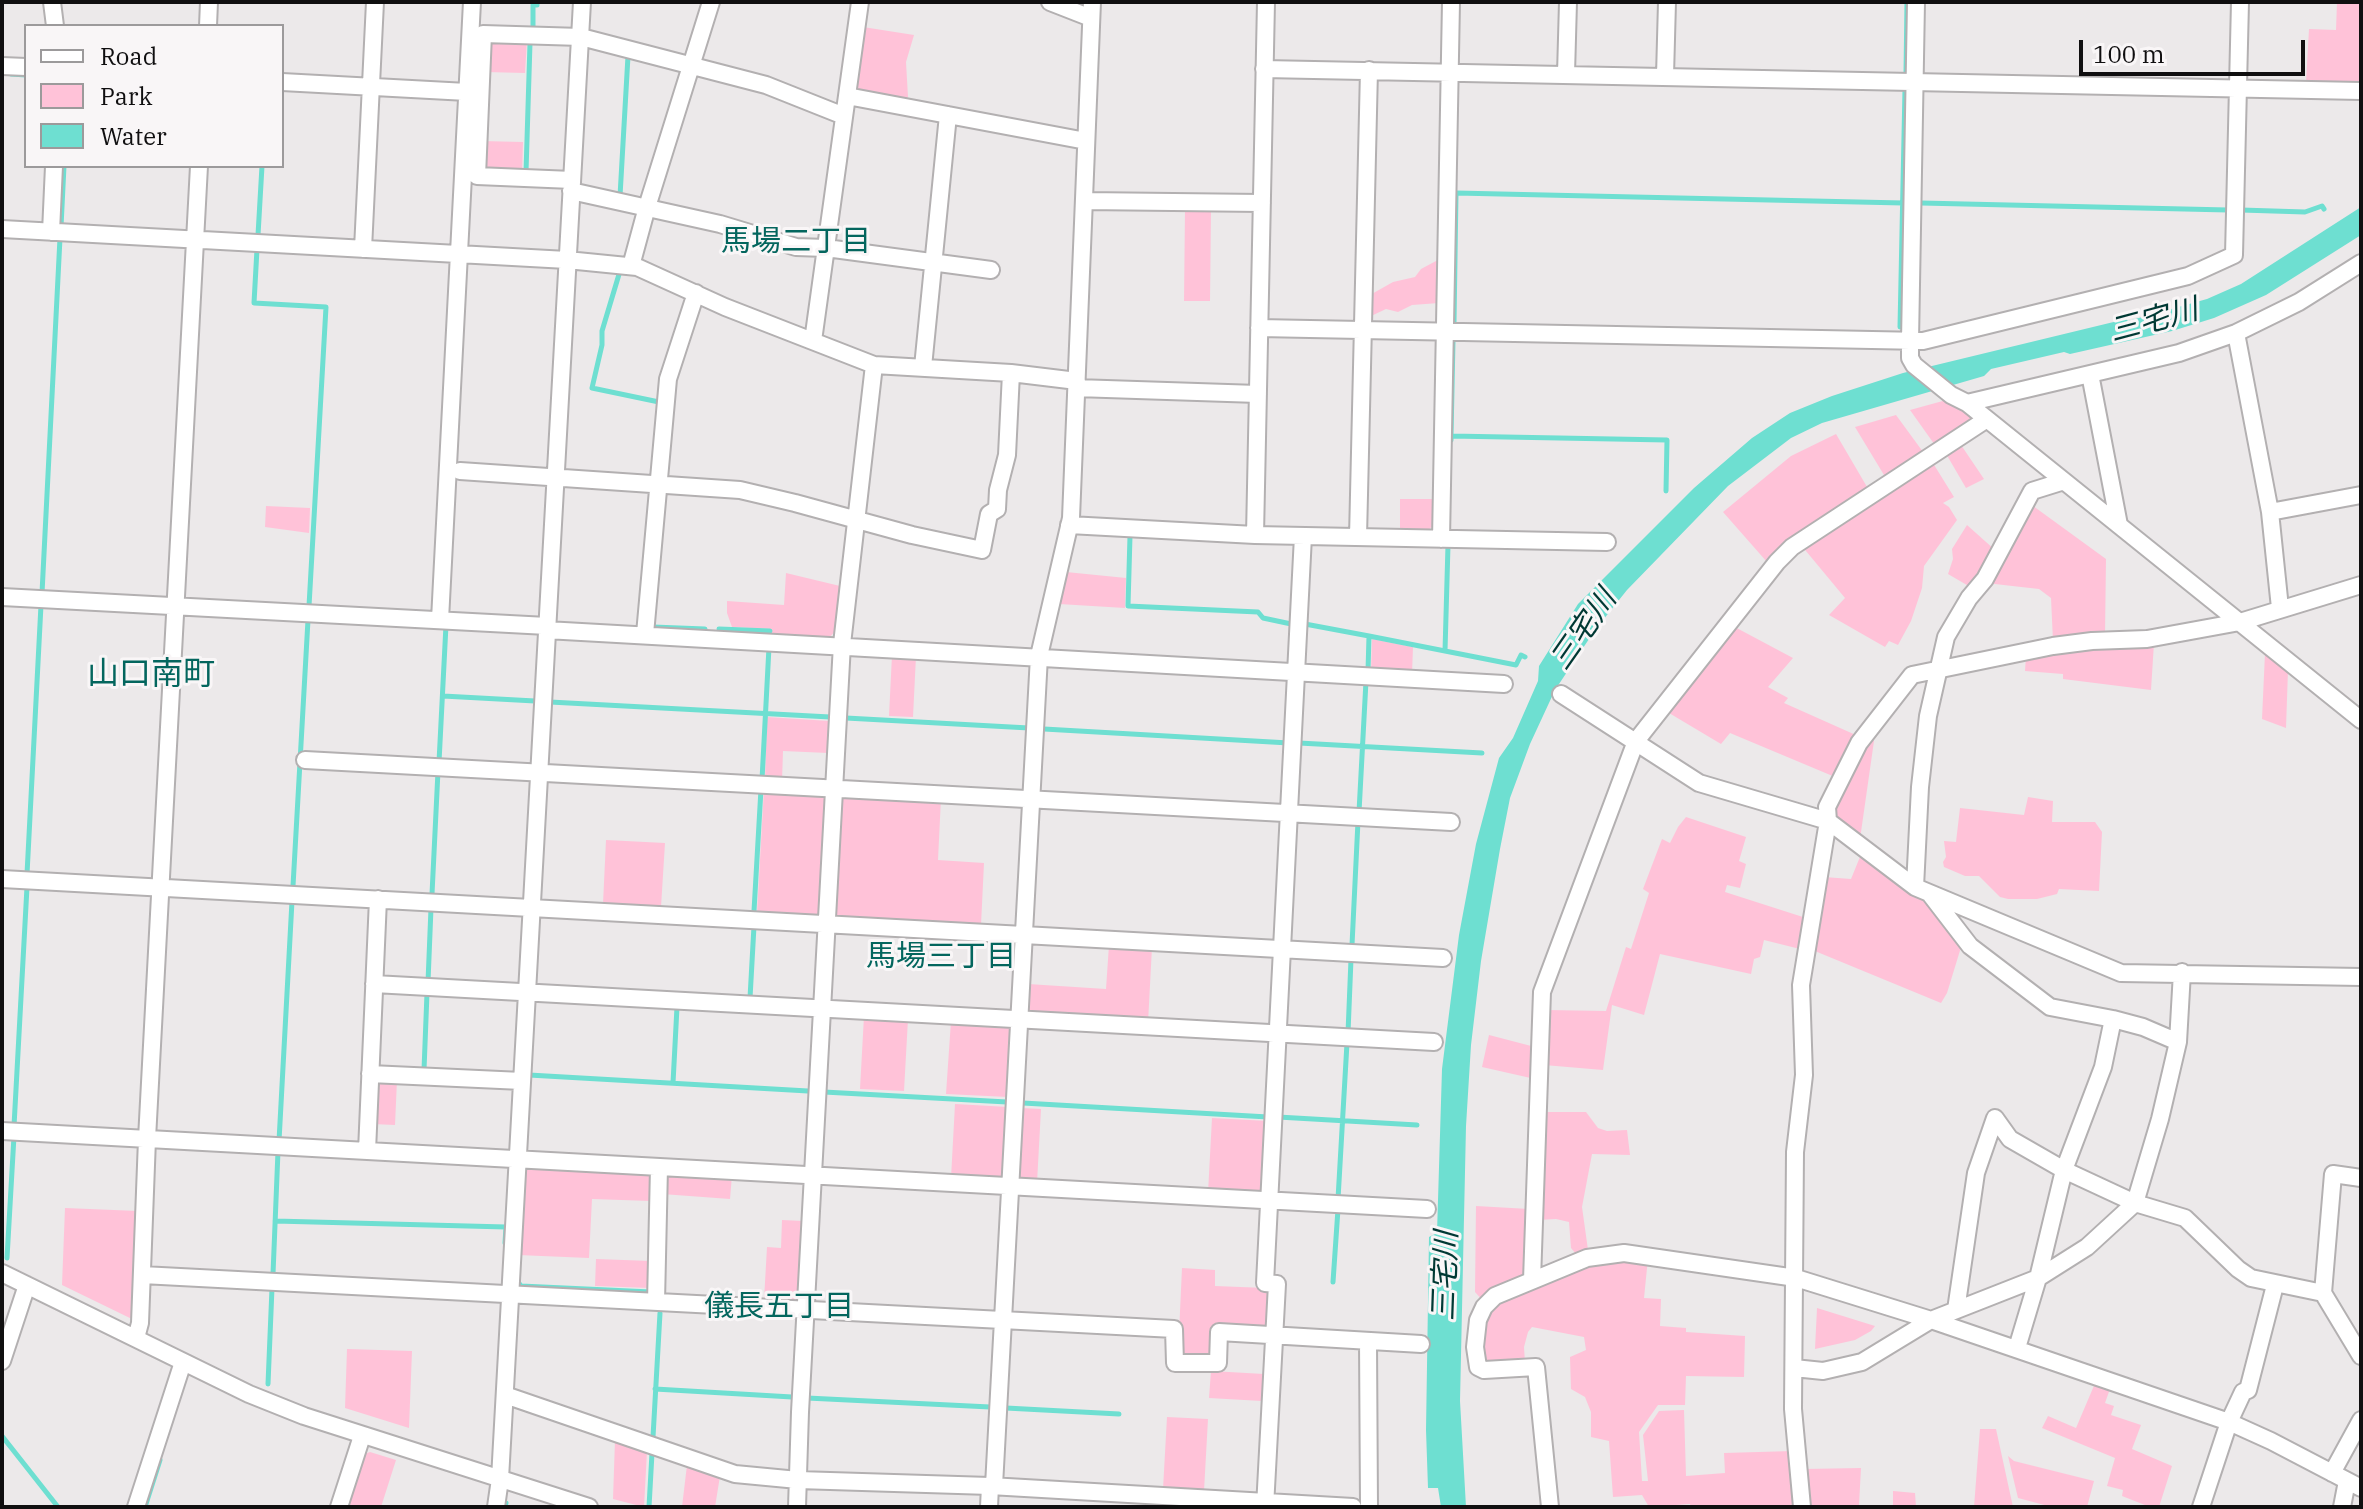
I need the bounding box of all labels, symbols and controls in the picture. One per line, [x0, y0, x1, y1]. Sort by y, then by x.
legend [24, 24, 284, 168]
scale bar [2083, 24, 2309, 74]
text: 100 m [2093, 38, 2165, 70]
text: Road [100, 40, 157, 72]
text: Park [100, 80, 152, 112]
text: Water [100, 120, 167, 152]
district label: 馬場二丁目 [721, 224, 871, 260]
water label: 三宅川 [2106, 292, 2202, 350]
water label: 三宅川 [1543, 583, 1625, 677]
district label: 山口南町 [87, 656, 215, 694]
district label: 馬場三丁目 [866, 939, 1016, 975]
water label: 三宅川 [1426, 1230, 1466, 1322]
district label: 儀長五丁目 [704, 1289, 854, 1325]

